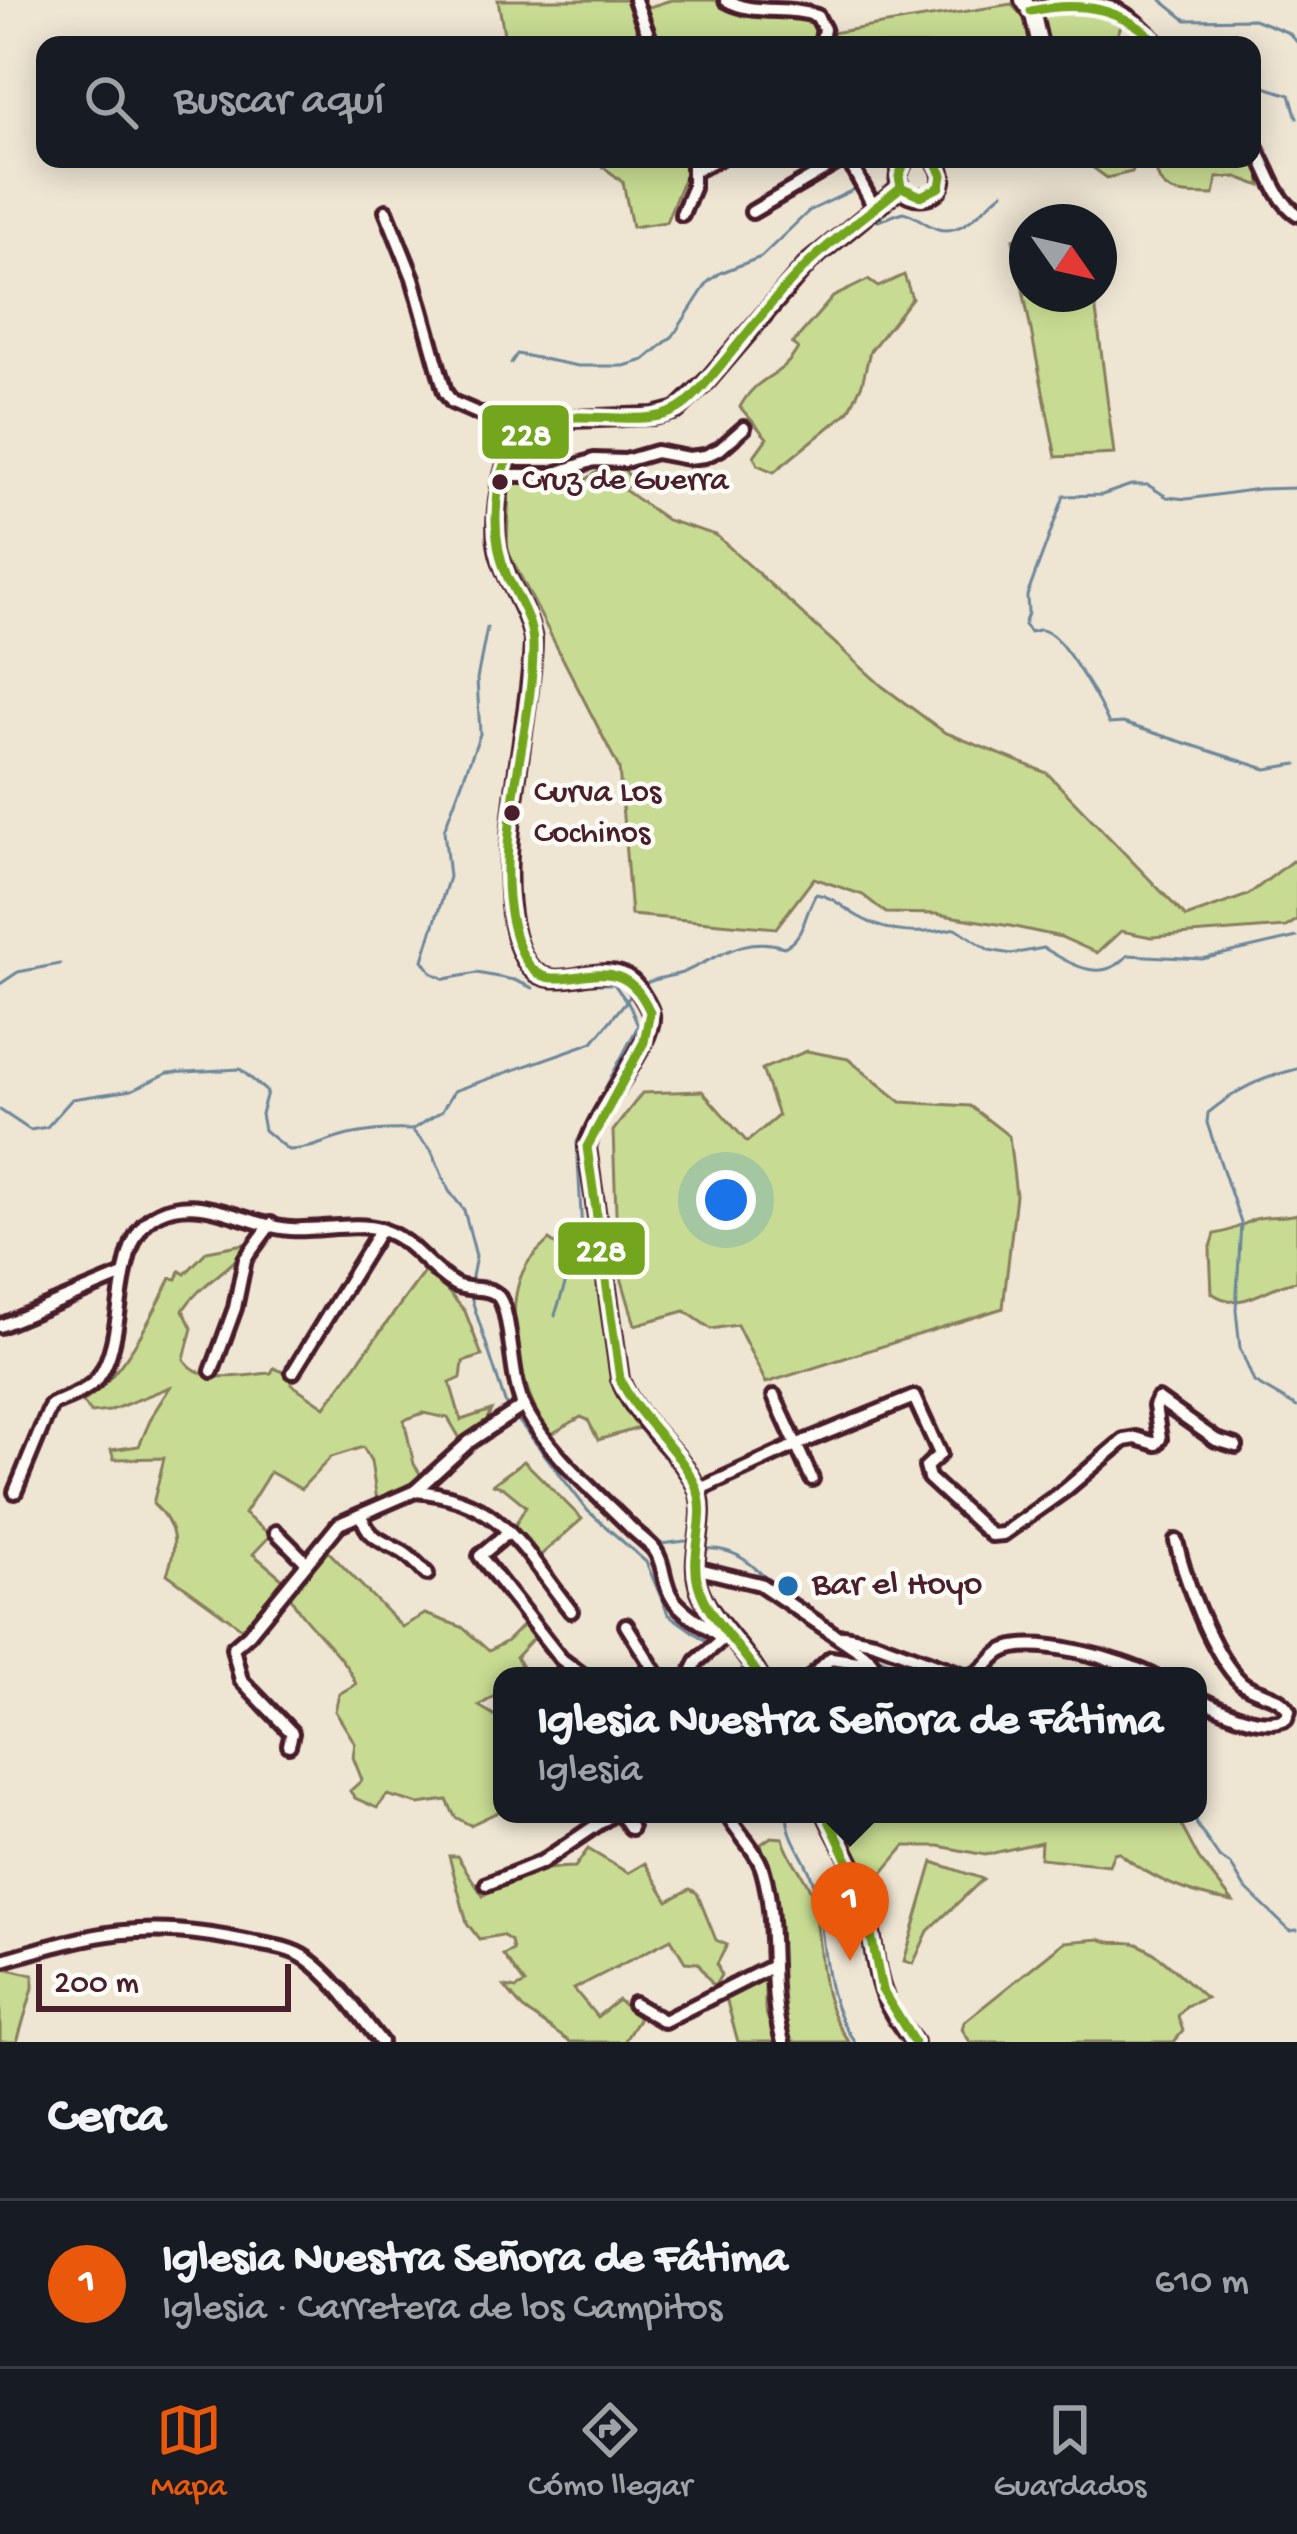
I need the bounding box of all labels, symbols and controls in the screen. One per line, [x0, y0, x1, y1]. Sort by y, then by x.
search box [36, 36, 1261, 168]
icon: search [78, 69, 144, 135]
text: Buscar aquí [174, 76, 384, 129]
north arrow [1009, 204, 1117, 312]
line badge: 228 [480, 403, 571, 461]
text: 228 [501, 419, 551, 457]
place label: Cruz de Guerra [522, 463, 730, 501]
marker: Cruz de Guerra [489, 471, 511, 493]
place label: Curva Los Cochinos [534, 775, 662, 854]
marker: Curva Los Cochinos [501, 802, 523, 824]
your location [696, 1170, 756, 1230]
line badge: 228 [556, 1220, 647, 1277]
text: 228 [576, 1235, 626, 1273]
place label: Bar el Hoyo [811, 1565, 982, 1608]
marker: Bar el Hoyo [775, 1573, 801, 1599]
popup [493, 1667, 1207, 1823]
text: Iglesia Nuestra Señora de Fátima [537, 1696, 1163, 1749]
text: Iglesia [537, 1749, 642, 1795]
pin: 1 [811, 1862, 889, 1961]
scale bar [36, 1958, 291, 2011]
text: 200 m [54, 1966, 139, 2004]
text: Cerca [48, 2090, 166, 2150]
text: Iglesia Nuestra Señora de Fátima [162, 2234, 787, 2287]
text: 1 [79, 2261, 95, 2307]
text: 610 m [1154, 2261, 1249, 2307]
text: Iglesia · Carretera de los Campitos [162, 2287, 722, 2333]
tab: Mapa [151, 2397, 227, 2507]
tab: Cómo llegar [528, 2397, 692, 2507]
tab: Guardados [994, 2397, 1146, 2507]

